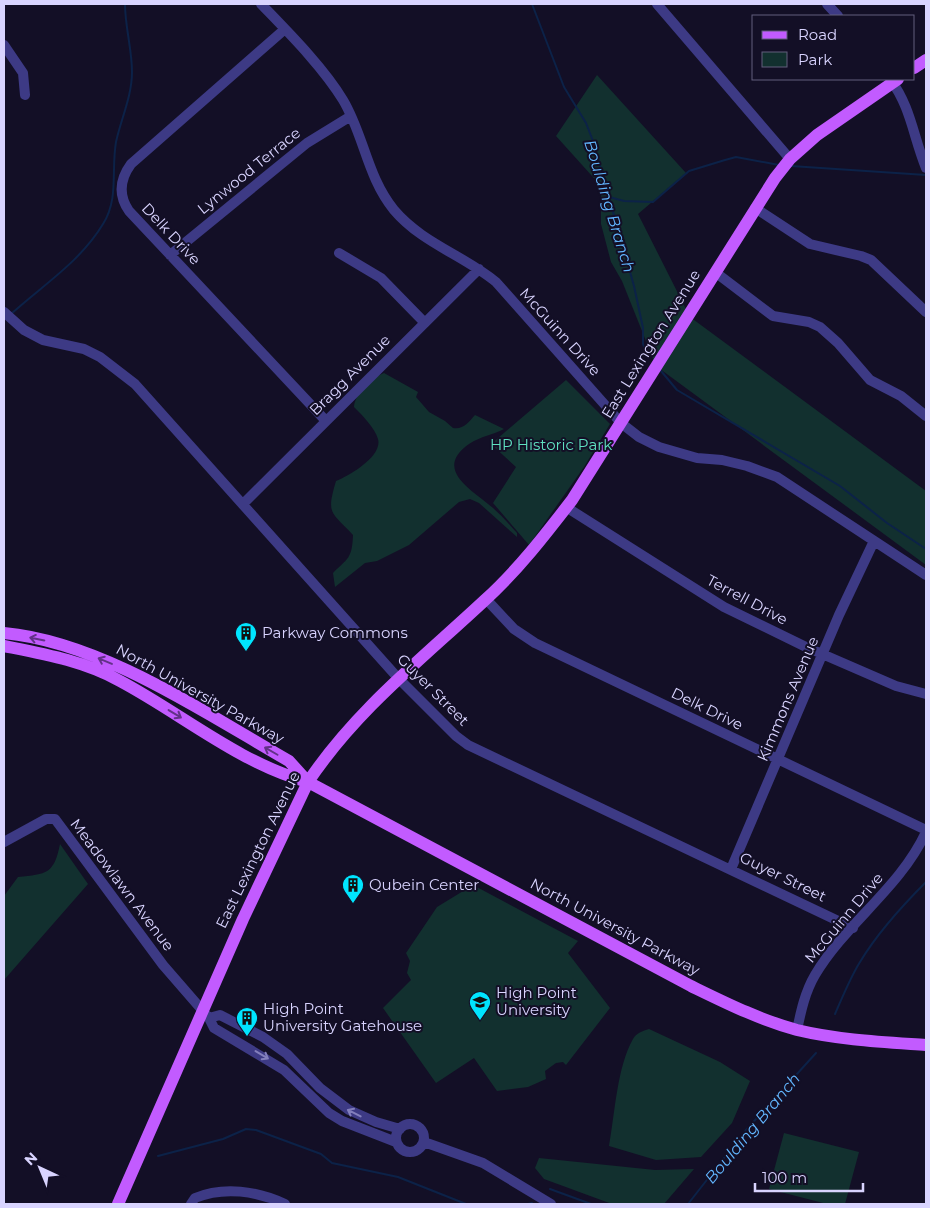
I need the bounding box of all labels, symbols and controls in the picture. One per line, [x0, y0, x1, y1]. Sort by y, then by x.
legend [752, 15, 915, 80]
text: Road [798, 25, 837, 44]
text: Park [798, 50, 832, 69]
street label: Lynwood Terrace [193, 123, 304, 218]
water label: Boulding Branch [580, 137, 639, 275]
street label: Delk Drive [138, 199, 205, 269]
street label: East Lexington Avenue [597, 266, 704, 422]
street label: McGuinn Drive [516, 284, 605, 380]
street label: Bragg Avenue [305, 330, 394, 419]
park label: HP Historic Park [490, 435, 612, 454]
street label: Terrell Drive [704, 570, 791, 629]
building icon: Parkway Commons [234, 621, 258, 652]
place label: Parkway Commons [262, 623, 408, 642]
one-way arrow [29, 633, 45, 643]
street label: Kimmons Avenue [753, 633, 822, 764]
street label: North University Parkway [113, 639, 288, 748]
street label: Guyer Street [393, 650, 473, 730]
one-way arrow [98, 655, 113, 665]
street label: Delk Drive [668, 683, 746, 734]
one-way arrow [167, 709, 181, 719]
one-way arrow [264, 745, 278, 755]
street label: East Lexington Avenue [211, 768, 304, 931]
street label: Meadowlawn Avenue [66, 815, 178, 955]
street label: Guyer Street [737, 847, 830, 906]
street label: McGuinn Drive [800, 869, 887, 967]
building icon: Qubein Center [341, 873, 365, 904]
street label: North University Parkway [527, 874, 704, 980]
place label: Qubein Center [369, 875, 479, 894]
place label: High Point University [496, 983, 577, 1019]
school or university icon: High Point University [468, 990, 492, 1021]
place label: High Point University Gatehouse [263, 999, 422, 1035]
building icon: High Point University Gatehouse [235, 1006, 259, 1037]
one-way arrow [255, 1051, 269, 1061]
water label: Boulding Branch [701, 1069, 804, 1187]
one-way arrow [347, 1107, 362, 1117]
north arrow [15, 1143, 65, 1193]
text: N [21, 1148, 41, 1169]
scale bar [755, 1160, 862, 1192]
text: 100 m [762, 1168, 807, 1187]

